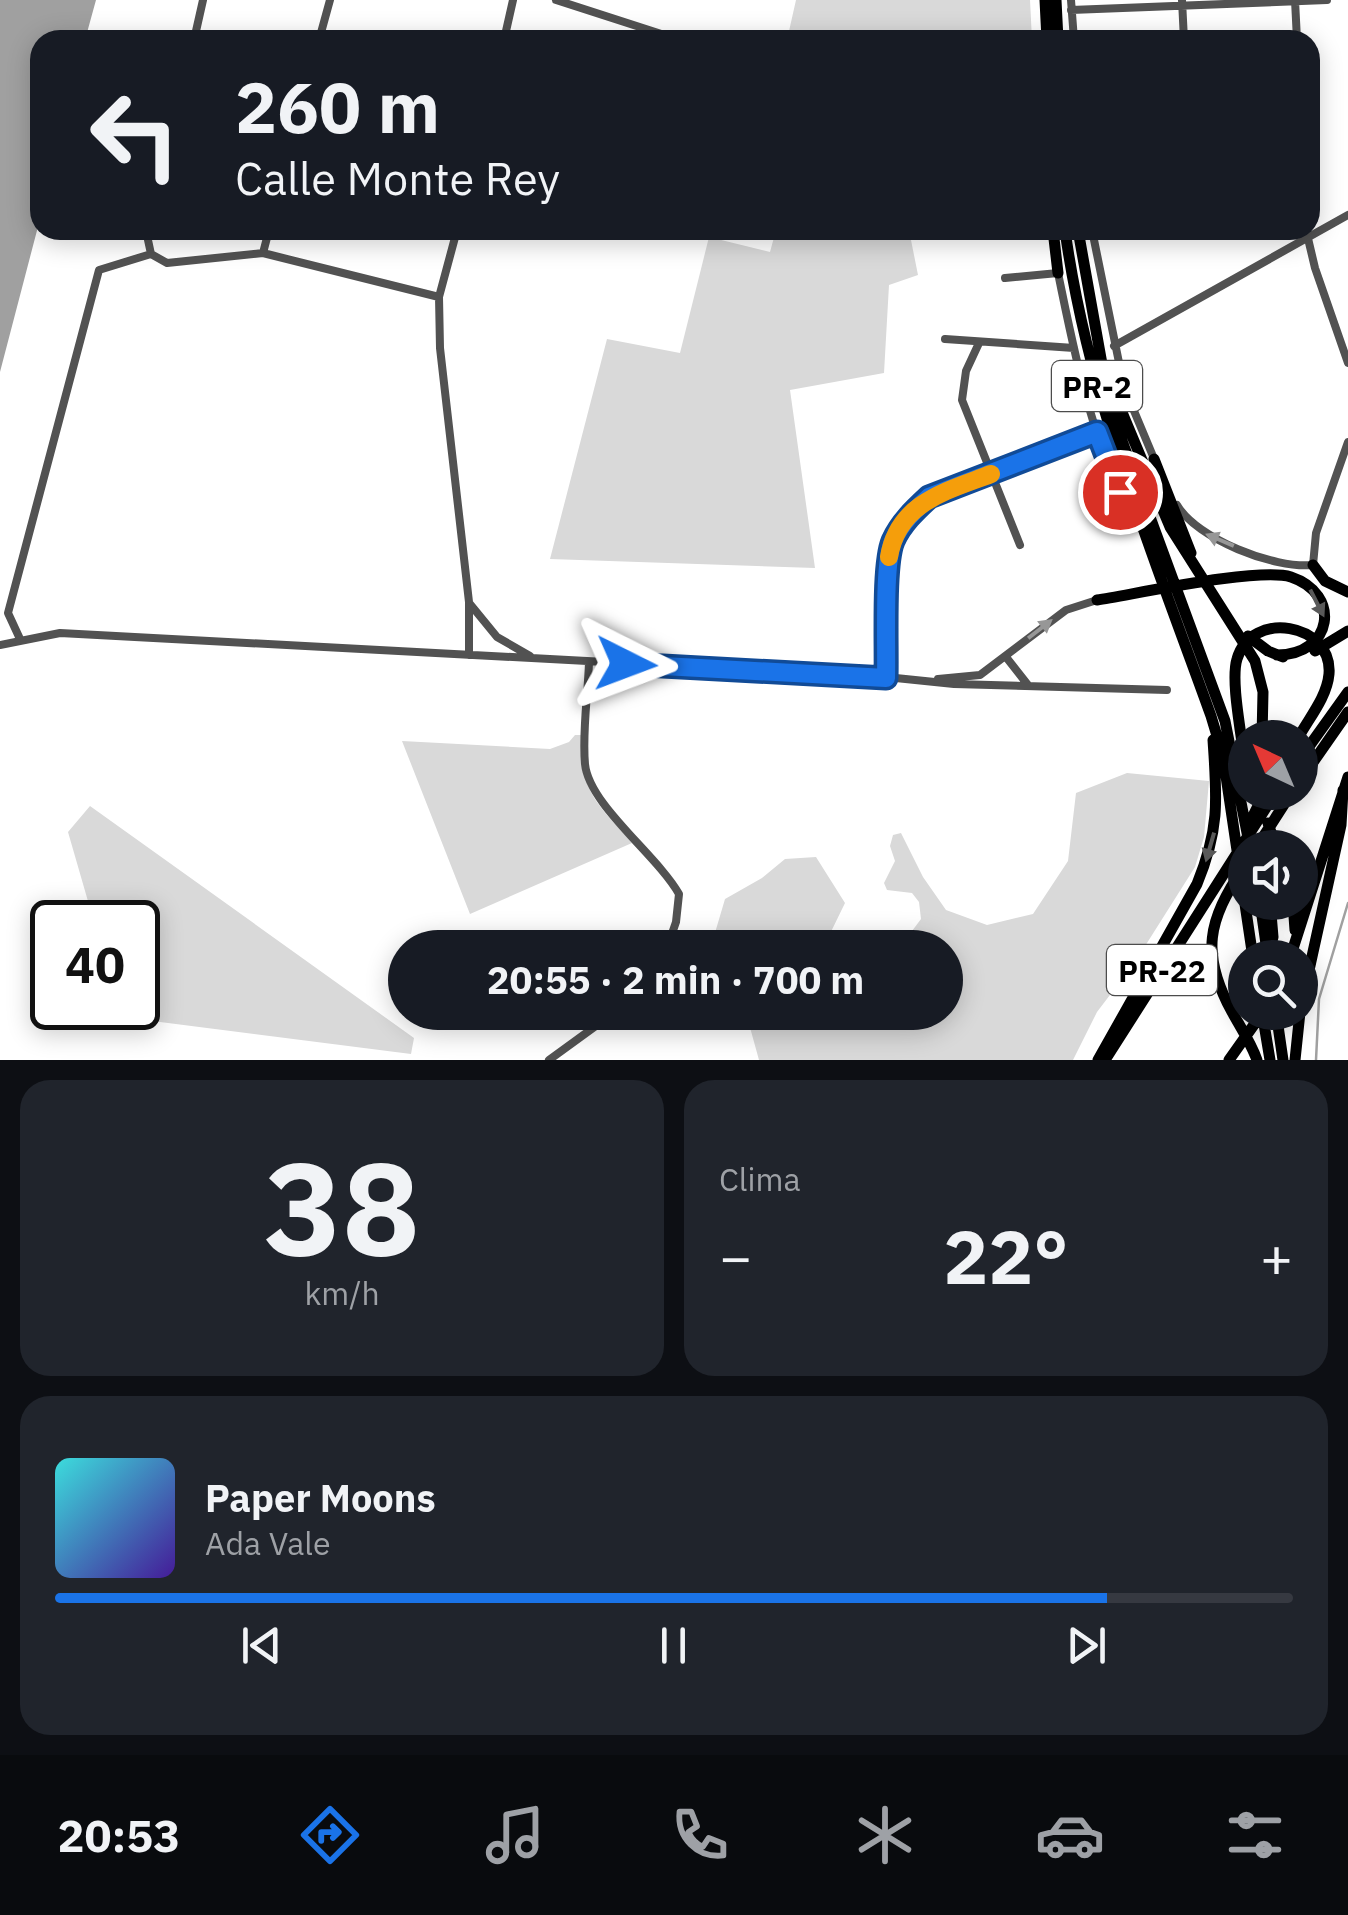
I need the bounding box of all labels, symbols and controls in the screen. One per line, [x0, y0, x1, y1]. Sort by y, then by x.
text: 260 m [235, 61, 440, 152]
icon: left [70, 70, 200, 200]
text: Calle Monte Rey [235, 149, 560, 207]
road number: PR-2 [1052, 361, 1142, 411]
pin [1078, 450, 1163, 535]
icon: arrive [1093, 465, 1148, 520]
one-way arrow [1205, 532, 1235, 548]
one-way arrow [1309, 589, 1326, 618]
position arrow [574, 612, 678, 716]
one-way arrow [1027, 619, 1053, 639]
north arrow [1228, 720, 1318, 810]
map controls [1228, 720, 1318, 1030]
button: sound [1228, 830, 1318, 920]
one-way arrow [1202, 832, 1217, 863]
speed limit sign: 40 [30, 900, 160, 1030]
button: search [1228, 940, 1318, 1030]
road number: PR-22 [1107, 945, 1217, 995]
text: 20:55 · 2 min · 700 m [487, 955, 864, 1004]
text: 38 [264, 1122, 420, 1291]
text: Clima [719, 1158, 801, 1200]
text: 22° [943, 1207, 1069, 1305]
text: − [719, 1221, 752, 1292]
text: + [1260, 1221, 1293, 1292]
text: km/h [304, 1272, 380, 1314]
text: Paper Moons [205, 1473, 436, 1522]
text: Ada Vale [205, 1522, 331, 1564]
icon: previous [234, 1618, 289, 1673]
icon: pause [646, 1618, 701, 1673]
icon: next [1059, 1618, 1114, 1673]
icon: directions [295, 1800, 365, 1870]
icon: music [480, 1800, 550, 1870]
icon: phone [665, 1800, 735, 1870]
icon: climate [850, 1800, 920, 1870]
icon: car [1035, 1800, 1105, 1870]
icon: filters [1220, 1800, 1290, 1870]
text: 20:53 [58, 1806, 180, 1864]

